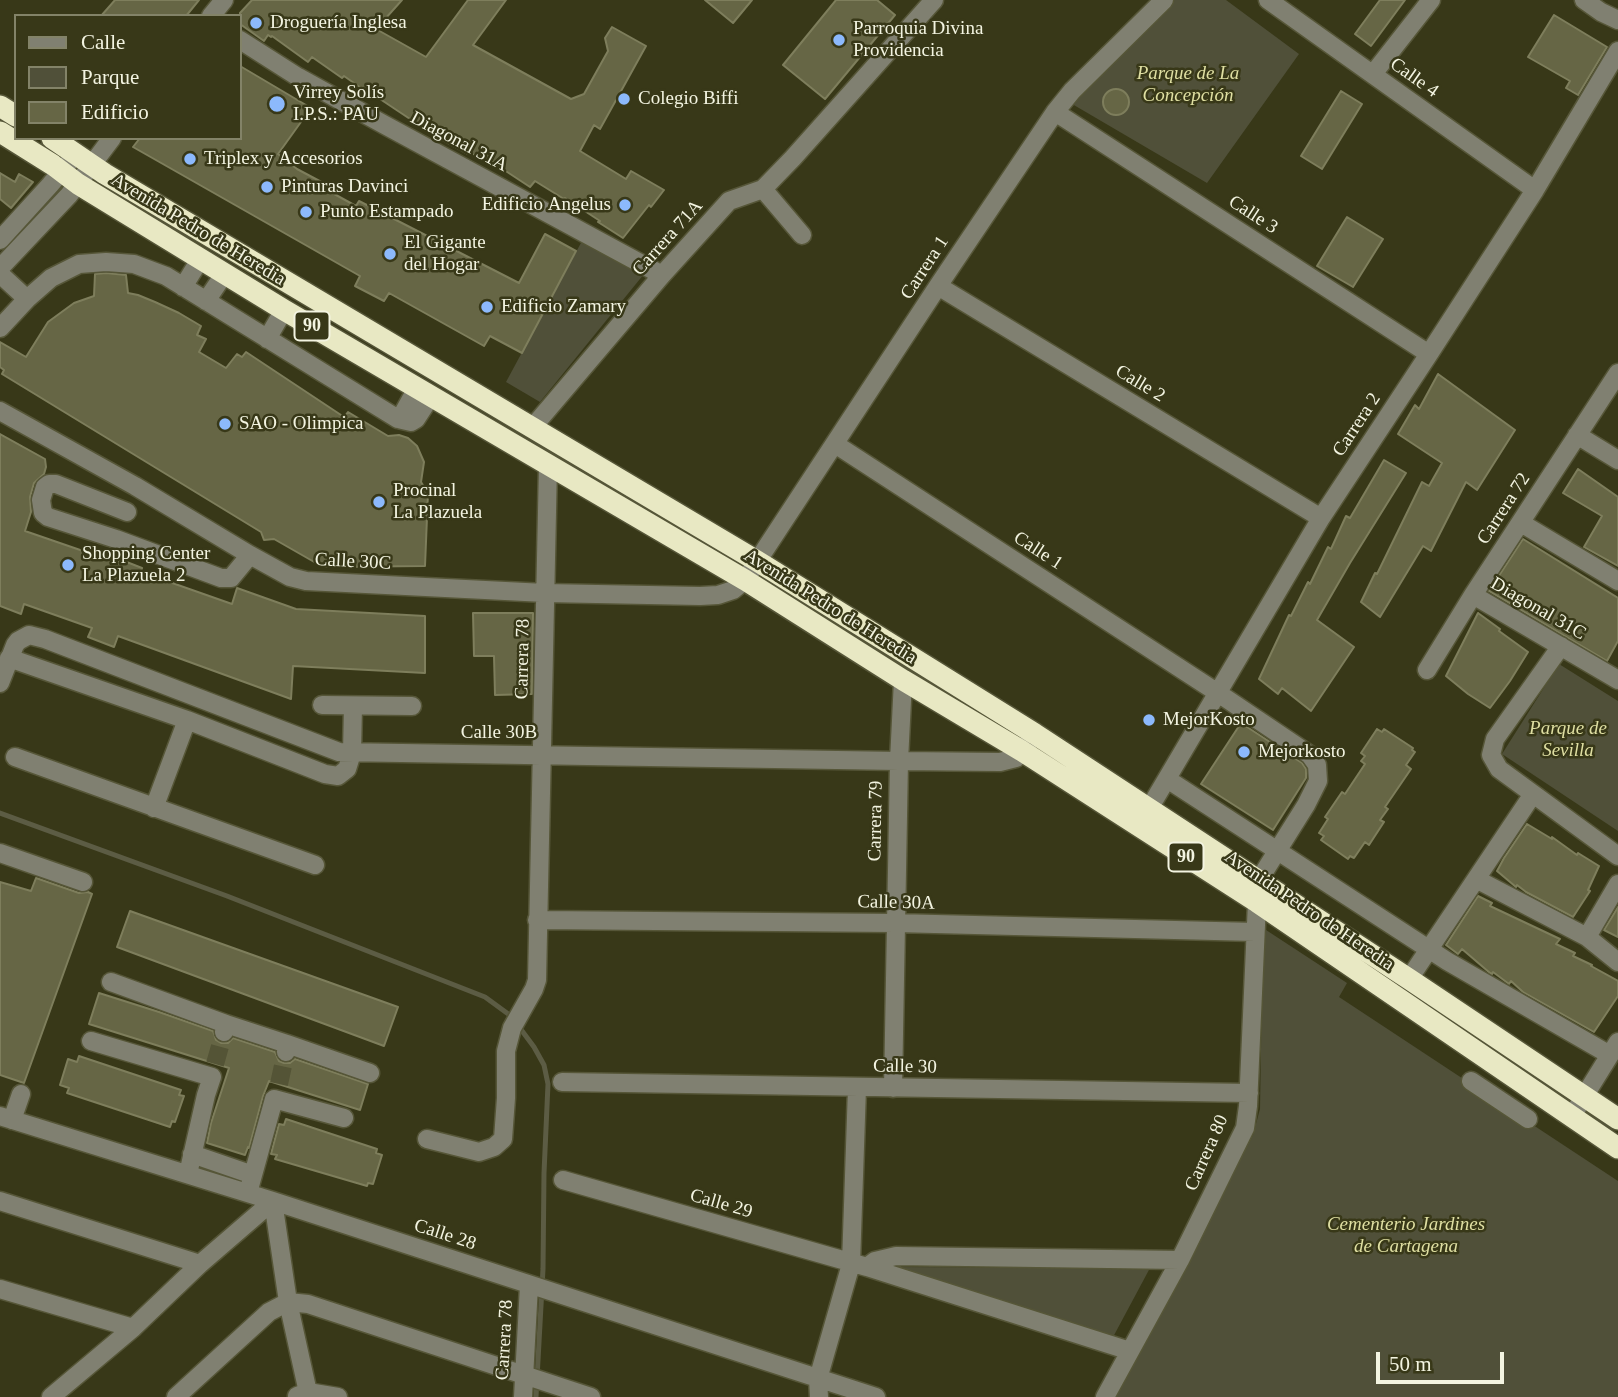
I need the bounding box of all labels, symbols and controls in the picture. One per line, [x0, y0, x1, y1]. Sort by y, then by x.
place label: Droguería Inglesa [270, 12, 407, 34]
legend [14, 14, 242, 140]
marker: Droguería Inglesa [248, 15, 264, 31]
place label: Parroquia Divina Providencia [853, 18, 983, 62]
text: Calle [81, 30, 125, 54]
marker: Parroquia Divina Providencia [831, 32, 847, 48]
street label: Calle 4 [1385, 53, 1443, 103]
park label: Parque de La Concepción [1137, 63, 1239, 107]
text: Parque [81, 65, 139, 89]
place label: Virrey Solís I.P.S.: PAU [293, 82, 384, 126]
place label: Colegio Biffi [638, 88, 738, 110]
marker: Colegio Biffi [616, 91, 632, 107]
marker: Virrey Solís I.P.S.: PAU [267, 94, 287, 114]
text: Edificio [81, 100, 149, 124]
street label: Diagonal 31A [406, 107, 512, 177]
place label: Triplex y Accesorios [204, 148, 363, 170]
marker: Triplex y Accesorios [182, 151, 198, 167]
street label: Avenida Pedro de Heredia [107, 169, 289, 291]
place label: Pinturas Davinci [281, 176, 408, 198]
marker: Pinturas Davinci [259, 179, 275, 195]
street label: Calle 3 [1224, 191, 1282, 239]
place label: Edificio Angelus [482, 194, 611, 216]
street label: Carrera 71A [628, 195, 708, 281]
marker: Edificio Angelus [617, 197, 633, 213]
place label: Punto Estampado [320, 201, 454, 223]
marker: Punto Estampado [298, 204, 314, 220]
place label: El Gigante del Hogar [404, 232, 486, 276]
street label: Carrera 1 [896, 232, 954, 304]
marker: El Gigante del Hogar [382, 246, 398, 262]
place label: Edificio Zamary [501, 296, 626, 318]
marker: Edificio Zamary [479, 299, 495, 315]
road number: 90 [294, 312, 330, 340]
street label: Calle 2 [1111, 360, 1169, 408]
street label: Carrera 2 [1328, 389, 1386, 461]
place label: SAO - Olimpica [239, 413, 364, 435]
marker: SAO - Olimpica [217, 416, 233, 432]
street label: Carrera 72 [1472, 469, 1536, 549]
place label: Procinal La Plazuela [393, 480, 482, 524]
marker: Procinal La Plazuela [371, 494, 387, 510]
street label: Calle 1 [1009, 527, 1067, 575]
place label: Shopping Center La Plazuela 2 [82, 543, 210, 587]
street label: Avenida Pedro de Heredia [739, 544, 921, 670]
street label: Calle 30C [314, 549, 392, 575]
marker: Shopping Center La Plazuela 2 [60, 557, 76, 573]
street label: Diagonal 31C [1486, 573, 1590, 645]
street label: Carrera 78 [511, 618, 535, 700]
place label: MejorKosto [1163, 709, 1255, 731]
marker: MejorKosto [1141, 712, 1157, 728]
park label: Parque de Sevilla [1529, 718, 1607, 762]
street label: Calle 30B [461, 722, 537, 744]
place label: Mejorkosto [1258, 741, 1346, 763]
marker: Mejorkosto [1236, 744, 1252, 760]
street label: Carrera 79 [864, 780, 888, 862]
road number: 90 [1168, 842, 1204, 872]
street label: Avenida Pedro de Heredia [1220, 846, 1398, 976]
street label: Calle 30A [857, 891, 935, 915]
street label: Calle 30 [873, 1055, 937, 1079]
street label: Carrera 80 [1180, 1111, 1234, 1195]
street label: Calle 29 [687, 1184, 755, 1224]
street label: Calle 28 [411, 1214, 479, 1256]
park label: Cementerio Jardines de Cartagena [1327, 1214, 1485, 1258]
street label: Carrera 78 [492, 1299, 518, 1381]
scale bar [1380, 1338, 1508, 1382]
text: 50 m [1389, 1352, 1432, 1376]

